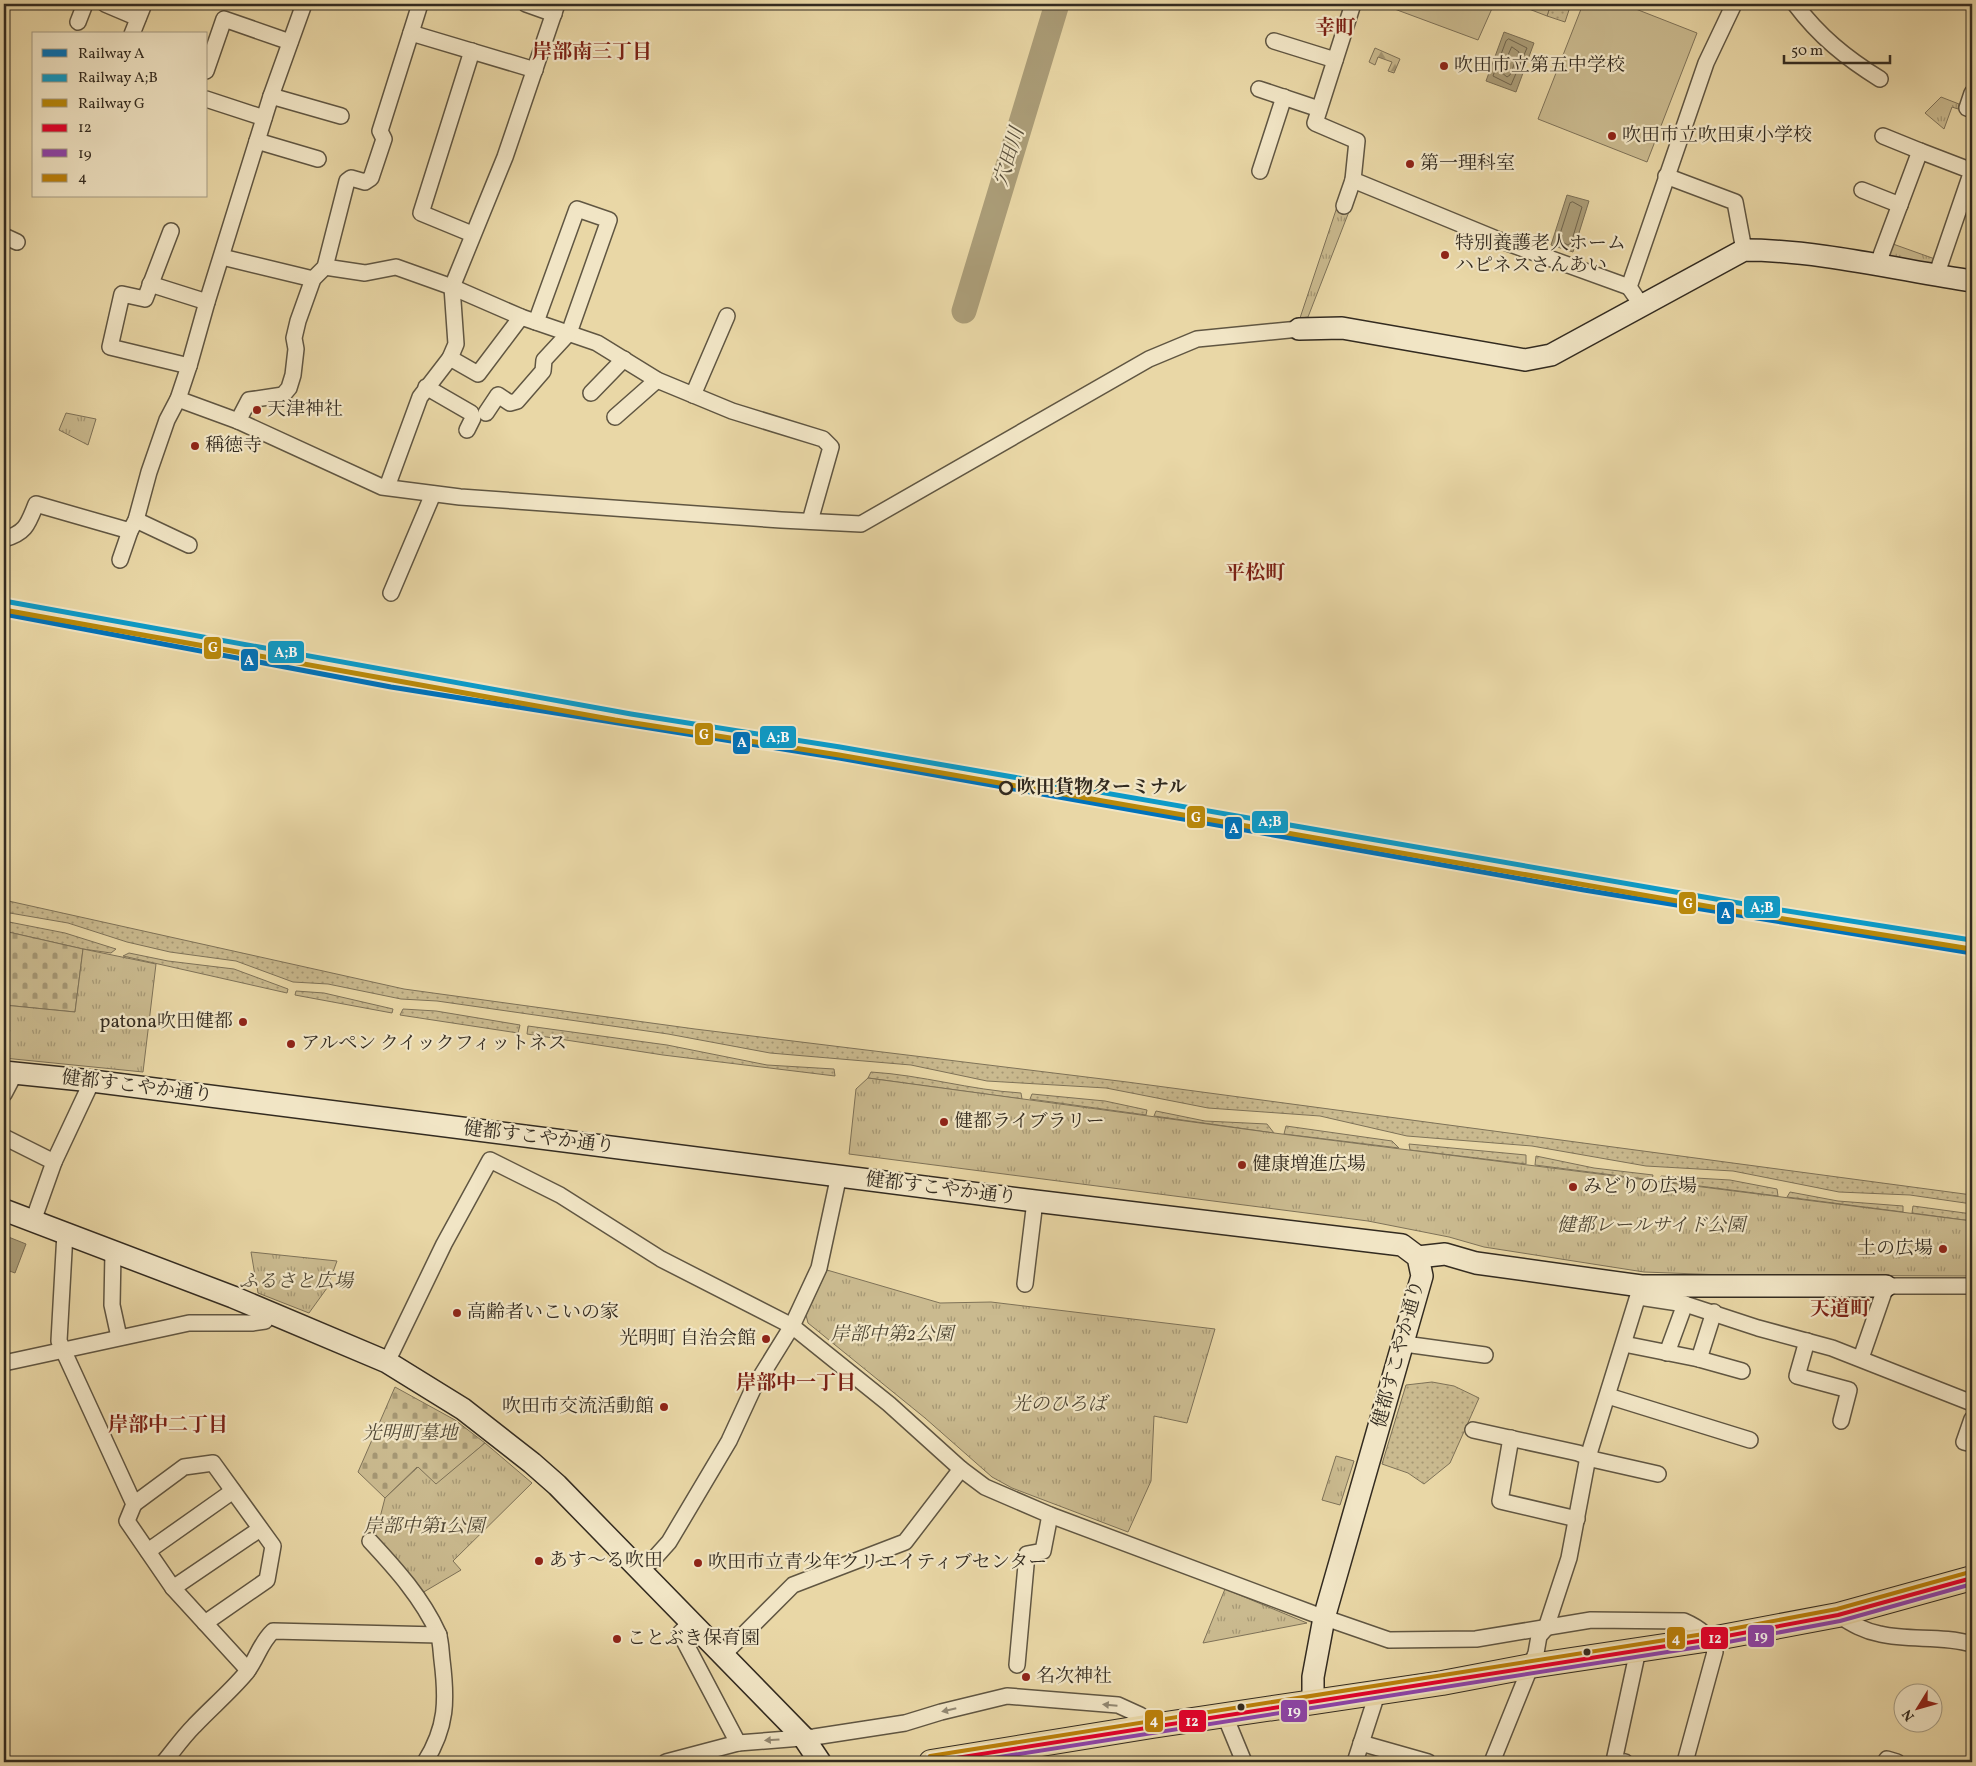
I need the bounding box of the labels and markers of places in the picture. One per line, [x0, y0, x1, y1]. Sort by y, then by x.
place label: 吹田市立第五中学校 [1454, 53, 1625, 79]
marker: 吹田市立第五中学校 [1438, 60, 1450, 72]
place label: 吹田市立吹田東小学校 [1622, 123, 1812, 149]
marker: 吹田市立吹田東小学校 [1606, 130, 1618, 142]
place label: 第一理科室 [1420, 151, 1515, 177]
marker: 第一理科室 [1404, 158, 1416, 170]
place label: 特別養護老人ホーム ハピネスさんあい [1455, 231, 1626, 279]
marker: 特別養護老人ホーム ハピネスさんあい [1439, 249, 1451, 261]
place label: 天津神社 [267, 397, 343, 423]
marker: 天津神社 [251, 404, 263, 416]
place label: 稱徳寺 [205, 433, 262, 459]
marker: 稱徳寺 [189, 440, 201, 452]
place label: 吹田貨物ターミナル [1017, 775, 1187, 801]
marker: 吹田貨物ターミナル [999, 781, 1013, 795]
place label: patona吹田健都 [100, 1009, 233, 1035]
marker: patona吹田健都 [237, 1016, 249, 1028]
place label: アルペン クイックフィットネス [301, 1031, 567, 1057]
marker: アルペン クイックフィットネス [285, 1038, 297, 1050]
place label: 健都ライブラリー [954, 1109, 1105, 1135]
marker: 健都ライブラリー [938, 1116, 950, 1128]
place label: 健康増進広場 [1252, 1152, 1366, 1178]
marker: 健康増進広場 [1236, 1159, 1248, 1171]
place label: みどりの広場 [1583, 1174, 1697, 1200]
marker: みどりの広場 [1567, 1181, 1579, 1193]
place label: 土の広場 [1857, 1236, 1933, 1262]
marker: 土の広場 [1937, 1243, 1949, 1255]
place label: 高齢者いこいの家 [467, 1300, 619, 1326]
marker: 高齢者いこいの家 [451, 1307, 463, 1319]
place label: 光明町 自治会館 [619, 1326, 756, 1352]
marker: 光明町 自治会館 [760, 1333, 772, 1345]
place label: 吹田市交流活動館 [502, 1394, 654, 1420]
marker: 吹田市交流活動館 [658, 1401, 670, 1413]
place label: あす～る吹田 [549, 1548, 663, 1574]
place label: 吹田市立青少年クリエイティブセンター [708, 1550, 1047, 1576]
marker: あす～る吹田 [533, 1555, 545, 1567]
marker: 吹田市立青少年クリエイティブセンター [692, 1557, 704, 1569]
place label: ことぶき保育園 [627, 1626, 760, 1652]
marker: ことぶき保育園 [611, 1633, 623, 1645]
unlabelled marker [1582, 1647, 1592, 1657]
place label: 名次神社 [1036, 1664, 1112, 1690]
marker: 名次神社 [1020, 1671, 1032, 1683]
unlabelled marker [1236, 1702, 1246, 1712]

